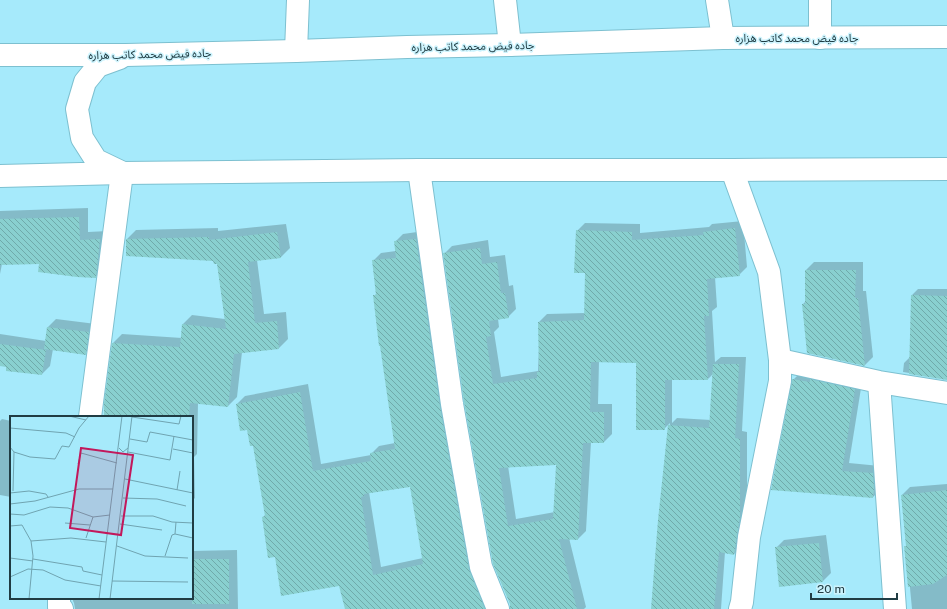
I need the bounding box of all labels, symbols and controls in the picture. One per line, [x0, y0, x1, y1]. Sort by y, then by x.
street label: جاده فیض محمد کاتب هزاره [735, 32, 859, 45]
street label: جاده فیض محمد کاتب هزاره [411, 39, 535, 54]
street label: جاده فیض محمد کاتب هزاره [88, 47, 212, 62]
inset map [10, 416, 193, 599]
scale bar [811, 575, 897, 601]
text: 20 m [817, 582, 845, 596]

